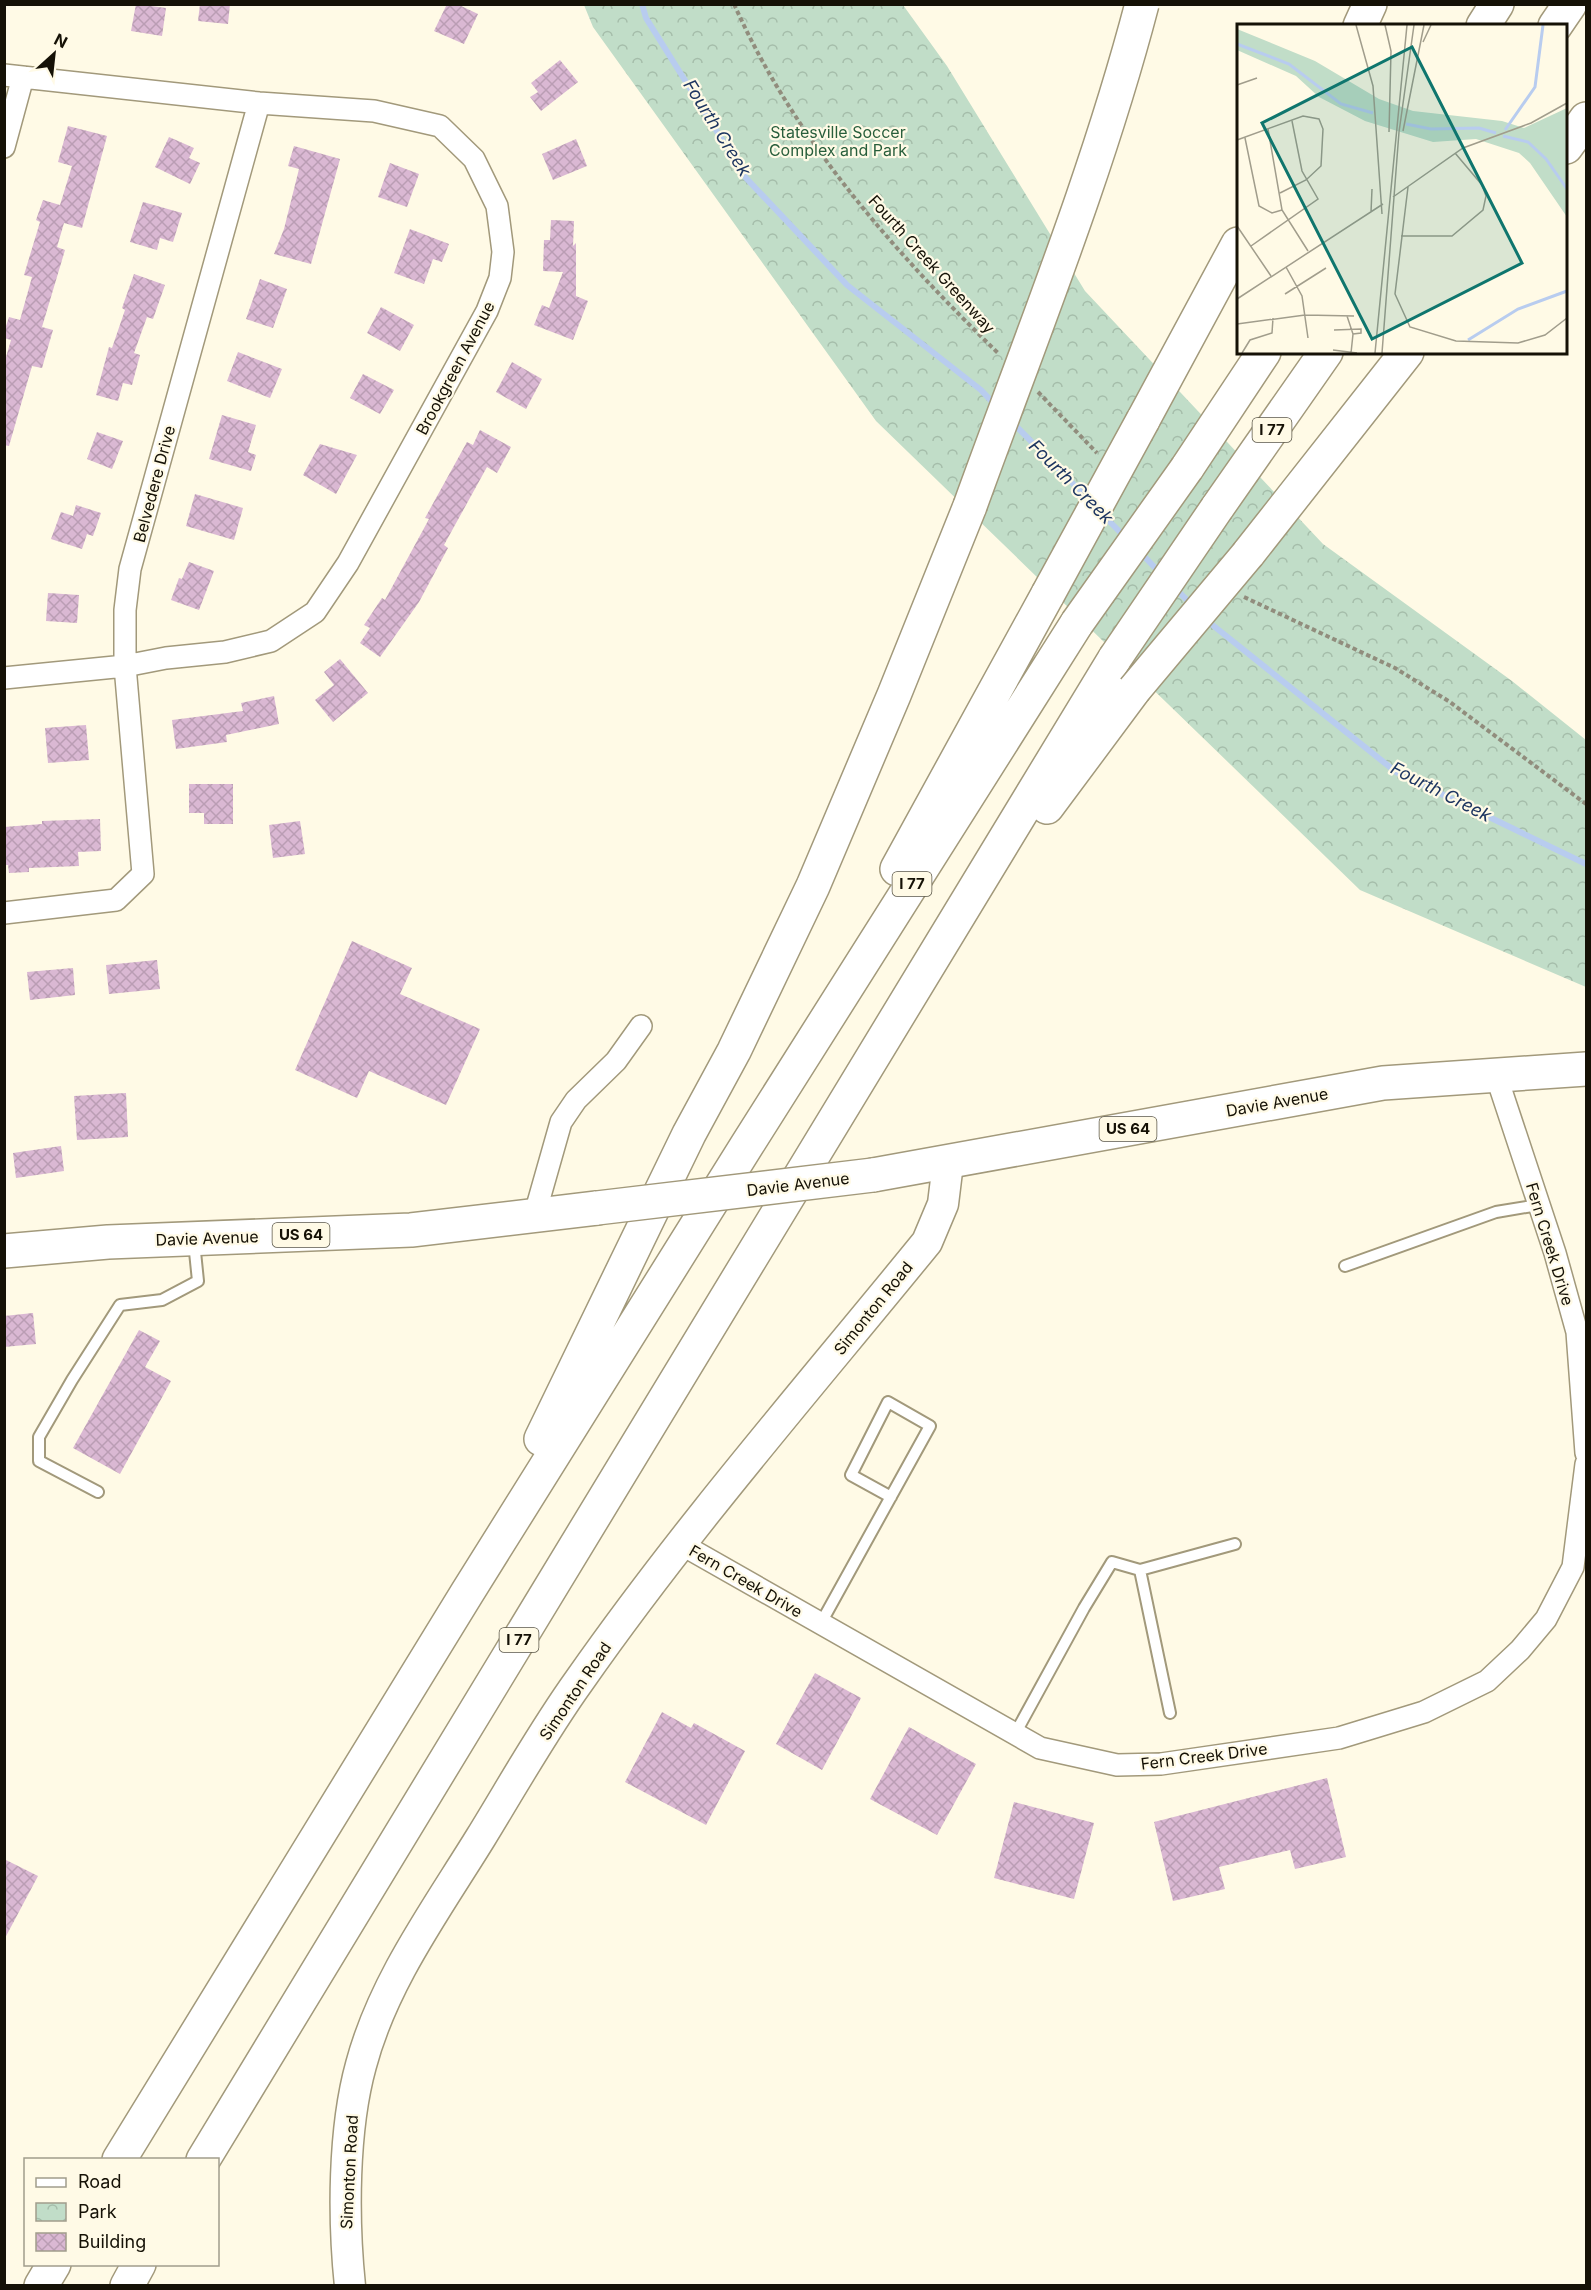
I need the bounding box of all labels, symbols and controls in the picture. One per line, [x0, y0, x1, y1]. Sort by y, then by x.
north arrow [24, 24, 84, 84]
inset map [1237, 24, 1567, 354]
text: N [51, 29, 71, 52]
water label: Fourth Creek [679, 75, 756, 181]
park label: Statesville Soccer Complex and Park [769, 122, 907, 160]
street label: Fourth Creek Greenway [865, 191, 999, 337]
street label: Brookgreen Avenue [411, 298, 499, 438]
road number: I 77 [1252, 418, 1292, 442]
street label: Belvedere Drive [129, 423, 179, 545]
water label: Fourth Creek [1025, 435, 1119, 529]
water label: Fourth Creek [1387, 757, 1496, 826]
road number: I 77 [892, 872, 932, 896]
street label: Davie Avenue [1224, 1083, 1330, 1121]
road number: US 64 [1100, 1117, 1156, 1141]
street label: Davie Avenue [746, 1168, 850, 1200]
street label: Fern Creek Drive [1522, 1180, 1578, 1308]
road number: US 64 [272, 1223, 330, 1247]
street label: Davie Avenue [155, 1226, 259, 1250]
street label: Simonton Road [829, 1257, 917, 1359]
street label: Fern Creek Drive [686, 1540, 806, 1622]
road number: I 77 [500, 1628, 538, 1652]
street label: Simonton Road [535, 1638, 615, 1744]
street label: Fern Creek Drive [1140, 1738, 1268, 1774]
street label: Simonton Road [336, 2114, 362, 2230]
legend [24, 2158, 219, 2266]
text: Road [78, 2171, 121, 2192]
text: Park [78, 2201, 117, 2222]
text: Building [78, 2231, 146, 2252]

